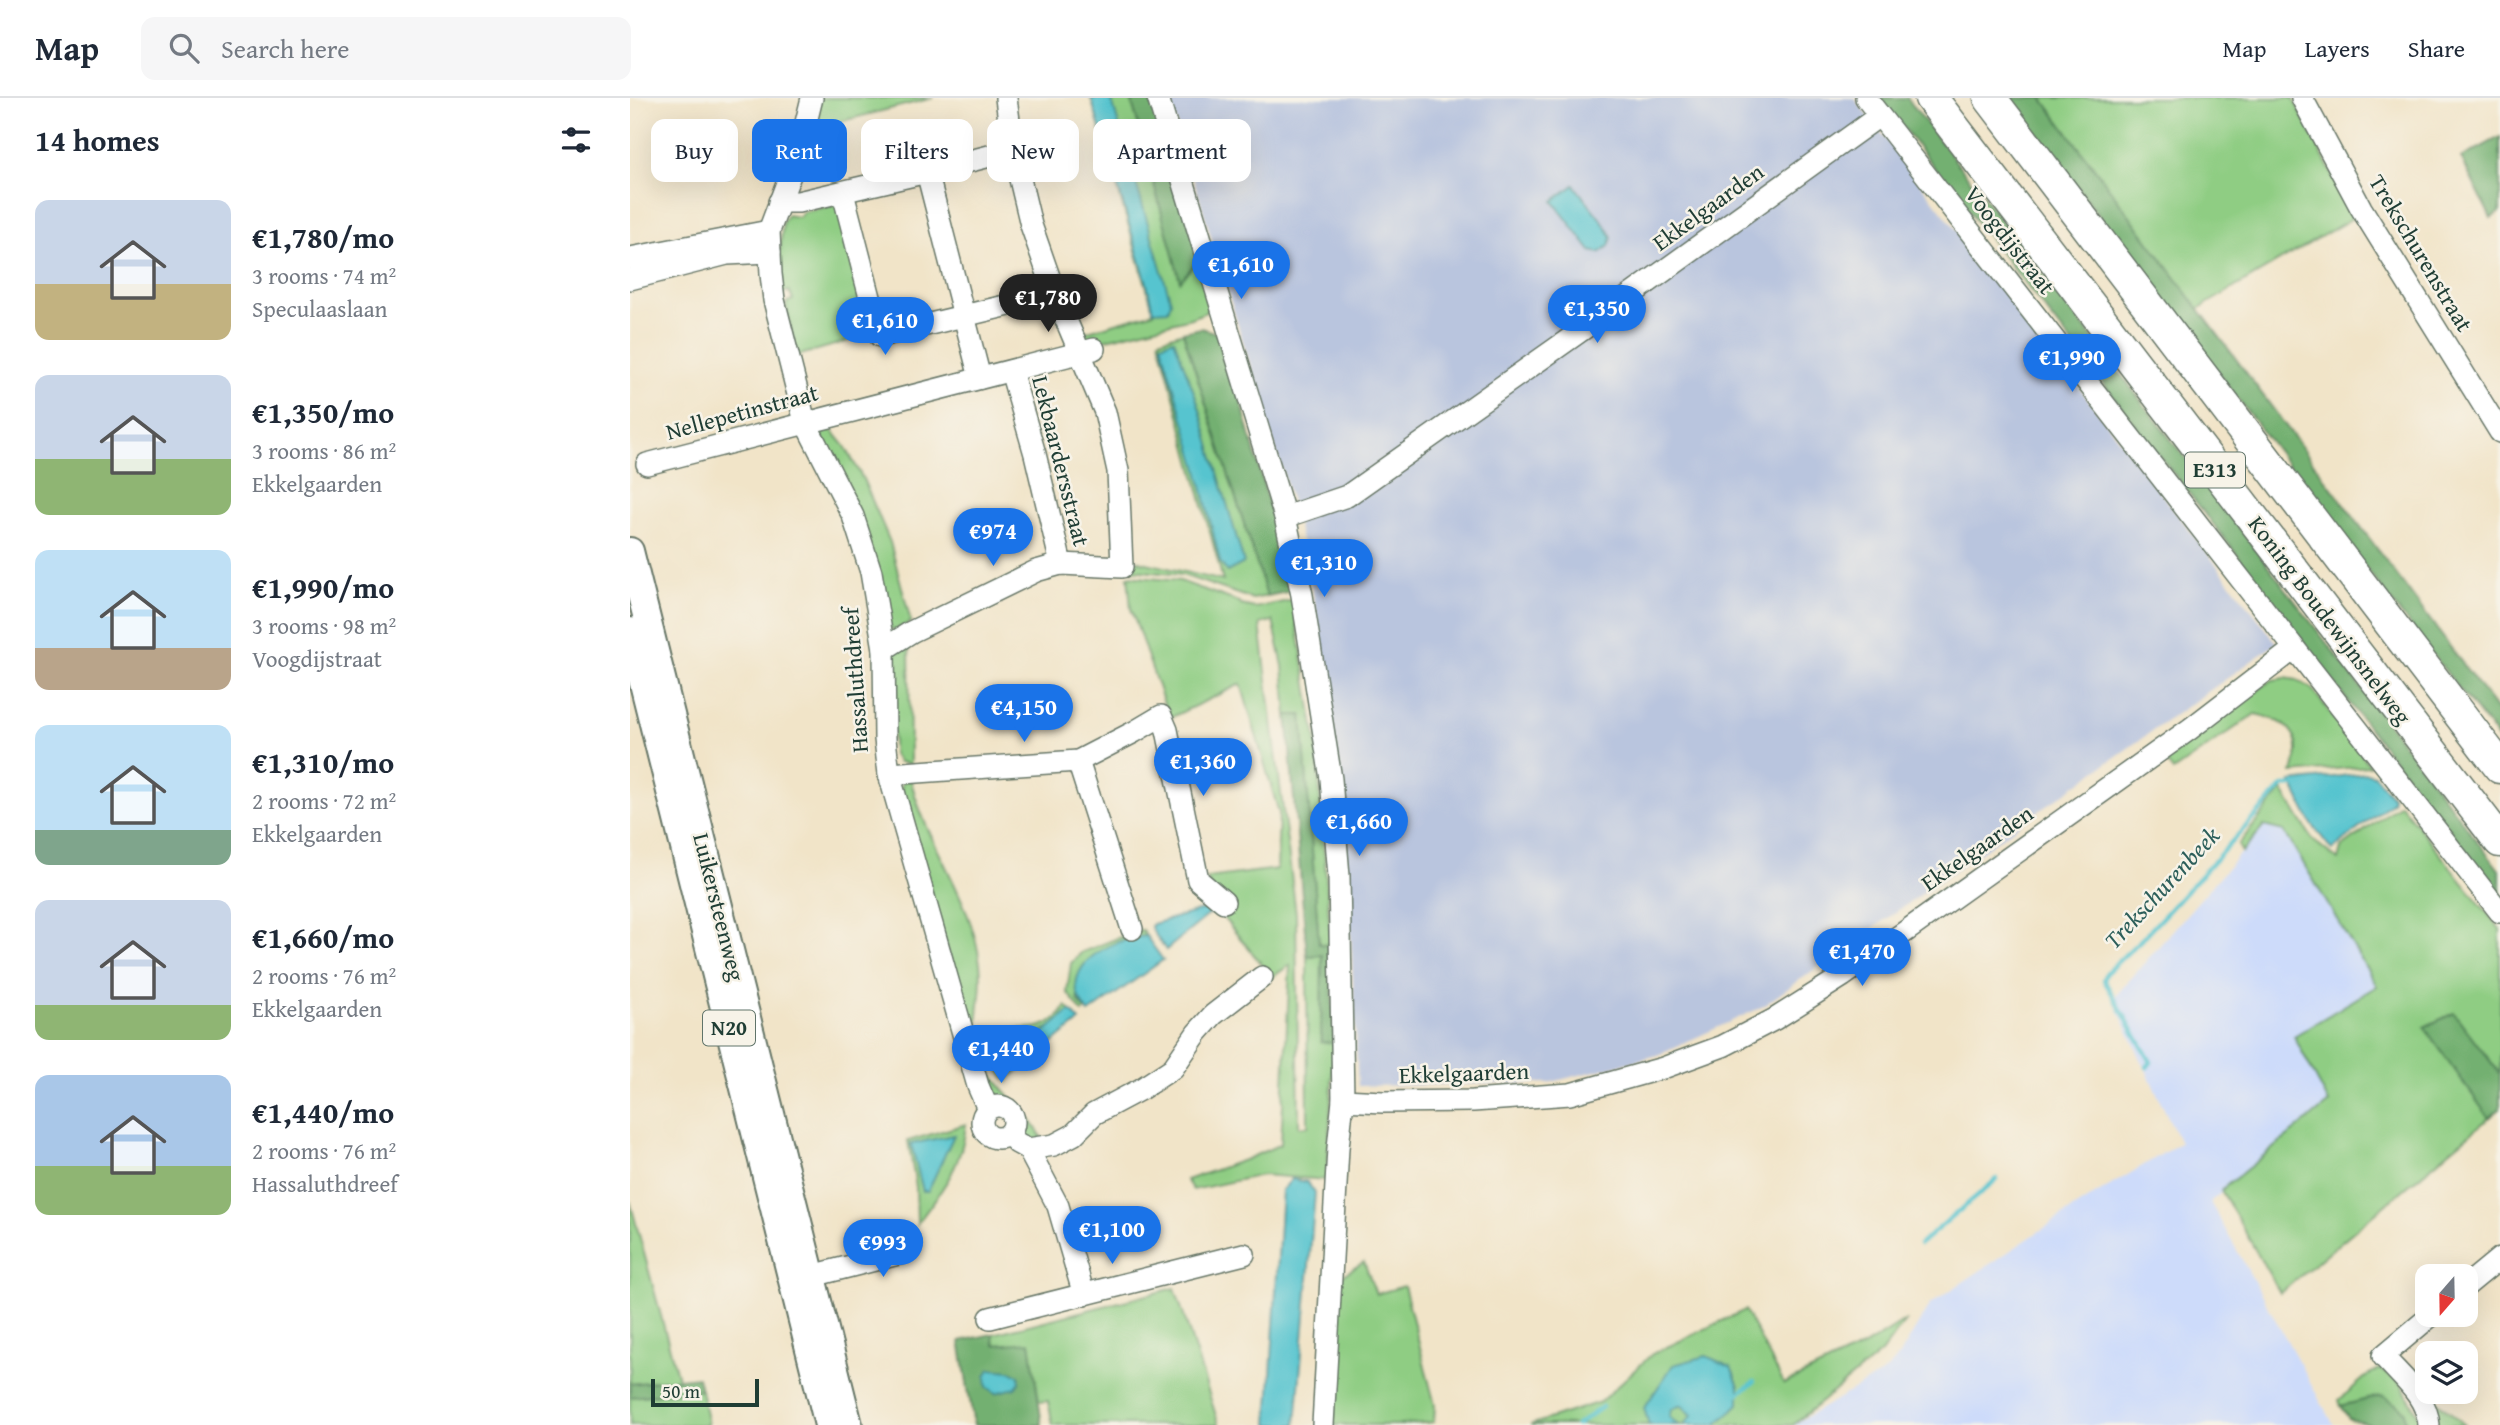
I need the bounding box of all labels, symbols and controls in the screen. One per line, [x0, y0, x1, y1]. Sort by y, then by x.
search box [141, 17, 631, 80]
text: Map [35, 24, 99, 72]
icon: search [165, 29, 203, 67]
text: Search here [221, 29, 349, 68]
text: Map [2223, 31, 2266, 66]
text: Layers [2304, 31, 2370, 66]
text: Share [2408, 31, 2465, 66]
text: 14 homes [35, 118, 160, 162]
chip: Buy [651, 119, 738, 182]
chip: Rent [752, 119, 847, 182]
chip: Filters [861, 119, 973, 182]
chip: New [987, 119, 1079, 182]
chip: Apartment [1093, 119, 1251, 182]
icon: filters [557, 121, 595, 159]
street label: Ekkelgaarden [1645, 155, 1770, 258]
street label: Trekschurenstraat [2361, 168, 2481, 338]
street label: Voogdijstraat [1957, 178, 2063, 301]
text: €1,780/mo [252, 215, 394, 259]
icon: home [91, 228, 175, 312]
pin: €1,610 [1184, 242, 1298, 301]
text: €1,610 [1208, 247, 1274, 280]
text: 3 rooms · 74 m² [252, 259, 396, 292]
pin: €1,780 [991, 274, 1105, 334]
text: €1,780 [1015, 280, 1081, 313]
pin: €1,350 [1540, 286, 1654, 345]
text: €1,350 [1564, 291, 1630, 324]
text: Speculaaslaan [252, 292, 388, 325]
pin: €1,610 [828, 298, 942, 357]
text: €1,610 [852, 303, 918, 336]
pin: €1,990 [2015, 334, 2129, 394]
text: €1,990 [2039, 340, 2105, 373]
street label: Lekbaardersstraat [1024, 372, 1099, 550]
street label: Nellepetinstraat [662, 375, 822, 448]
text: €1,350/mo [252, 390, 394, 434]
icon: home [91, 403, 175, 487]
text: 3 rooms · 86 m² [252, 434, 396, 467]
road number: E313 [2185, 452, 2245, 488]
text: Ekkelgaarden [252, 467, 382, 500]
pin: €974 [952, 508, 1034, 568]
street label: Koning Boudewijnsnelweg [2241, 508, 2420, 731]
text: €974 [969, 514, 1017, 547]
pin: €1,310 [1267, 540, 1381, 599]
text: €1,310 [1291, 545, 1357, 578]
text: €1,990/mo [252, 565, 394, 609]
icon: home [91, 578, 175, 662]
street label: Hassaluthdreef [833, 604, 876, 754]
text: 3 rooms · 98 m² [252, 609, 396, 642]
text: Voogdijstraat [252, 642, 382, 675]
pin: €4,150 [967, 684, 1081, 744]
text: €4,150 [991, 690, 1057, 723]
pin: €1,360 [1146, 738, 1260, 798]
text: €1,310/mo [252, 740, 394, 784]
text: €1,360 [1170, 744, 1236, 777]
icon: home [91, 753, 175, 837]
text: 2 rooms · 72 m² [252, 784, 396, 817]
street label: Ekkelgaarden [1914, 797, 2040, 898]
pin: €1,660 [1302, 798, 1416, 858]
text: €1,660 [1326, 804, 1392, 837]
text: Ekkelgaarden [252, 817, 382, 850]
water label: Trekschurenbeek [2096, 819, 2228, 957]
street label: Luikersteenweg [685, 829, 754, 985]
text: €1,660/mo [252, 915, 394, 959]
icon: home [91, 928, 175, 1012]
pin: €1,470 [1805, 928, 1919, 988]
text: €1,470 [1829, 934, 1895, 967]
text: 2 rooms · 76 m² [252, 959, 396, 992]
text: Ekkelgaarden [252, 992, 382, 1025]
road number: N20 [703, 1010, 755, 1046]
pin: €1,440 [944, 1026, 1058, 1085]
text: €1,440 [968, 1031, 1034, 1064]
street label: Ekkelgaarden [1398, 1054, 1530, 1091]
text: €1,440/mo [252, 1090, 394, 1134]
icon: home [91, 1103, 175, 1187]
text: 2 rooms · 76 m² [252, 1134, 396, 1167]
text: Hassaluthdreef [252, 1167, 398, 1200]
pin: €1,100 [1055, 1206, 1169, 1266]
text: €1,100 [1079, 1212, 1145, 1245]
pin: €993 [842, 1220, 924, 1279]
text: €993 [859, 1225, 907, 1258]
north arrow [2415, 1264, 2478, 1326]
map controls [2415, 1264, 2478, 1404]
button: layers [2415, 1341, 2478, 1404]
scale bar [651, 1376, 760, 1408]
text: 50 m [662, 1377, 700, 1405]

